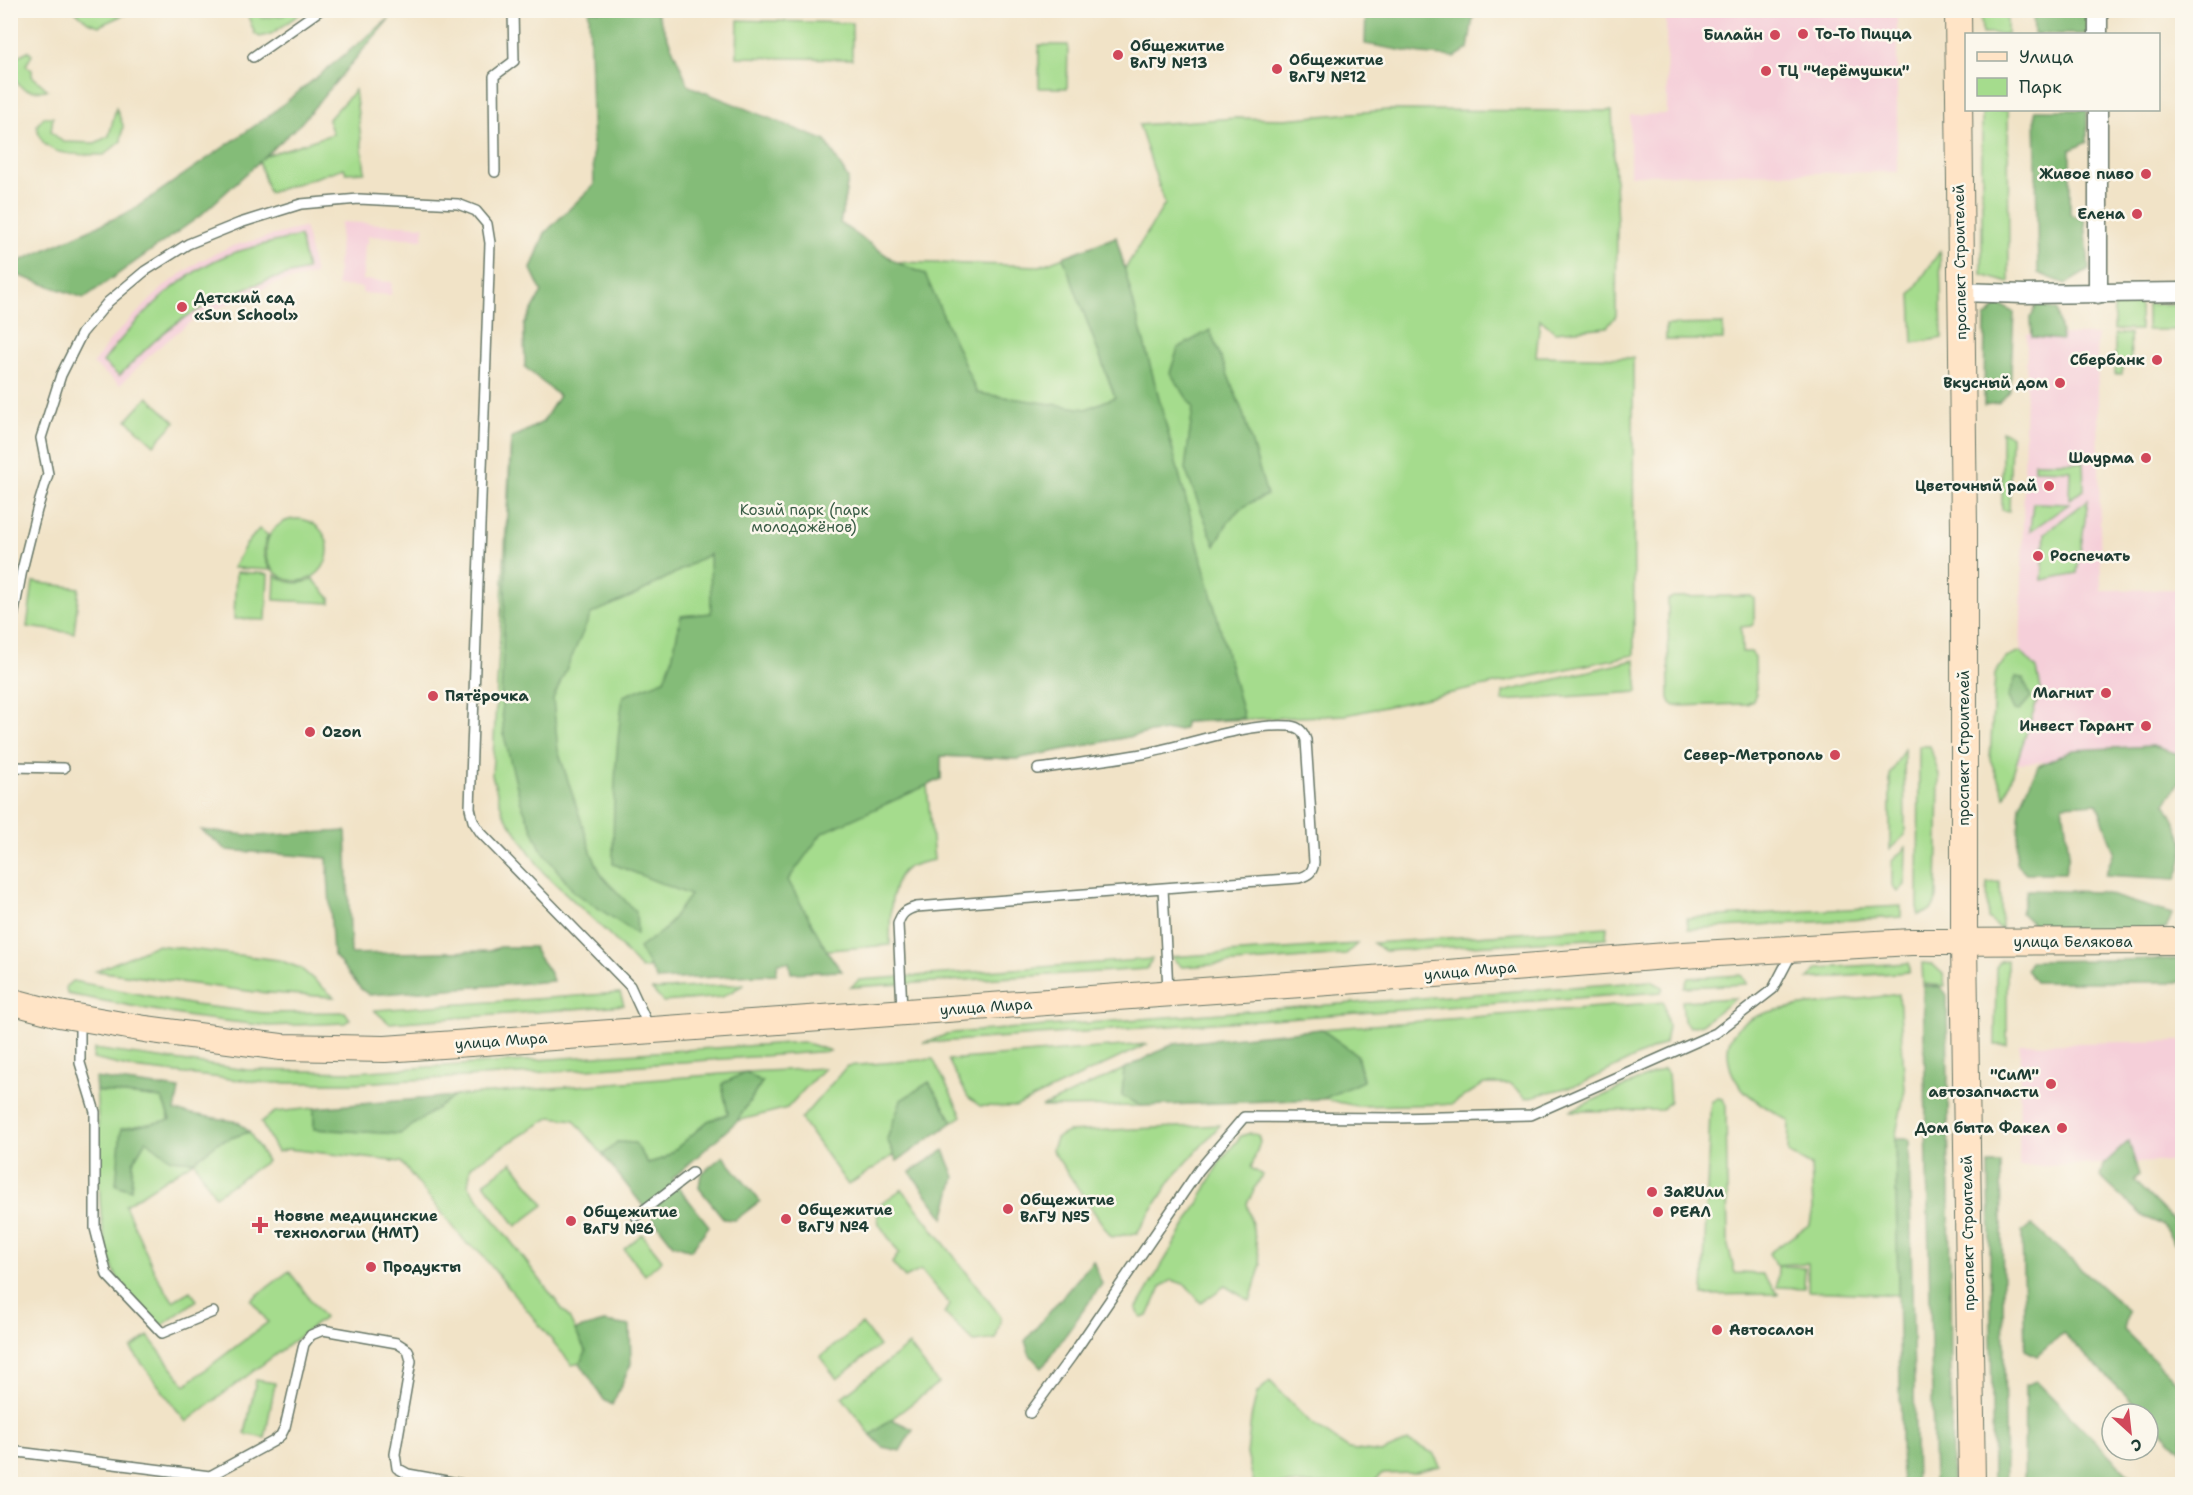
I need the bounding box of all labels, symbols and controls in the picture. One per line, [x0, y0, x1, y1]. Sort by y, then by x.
place label: То-То Пицца [1815, 24, 1912, 44]
place label: Билайн [1703, 25, 1763, 45]
marker: То-То Пицца [1796, 27, 1810, 41]
marker: Билайн [1768, 28, 1782, 42]
legend [1965, 33, 2160, 111]
place label: Общежитие ВлГУ №13 [1130, 36, 1225, 73]
text: Улица [2019, 45, 2073, 69]
marker: Общежитие ВлГУ №13 [1111, 48, 1125, 62]
place label: Общежитие ВлГУ №12 [1289, 50, 1384, 87]
place label: ТЦ "Черёмушки" [1778, 61, 1910, 81]
marker: Общежитие ВлГУ №12 [1270, 62, 1284, 76]
marker: ТЦ "Черёмушки" [1759, 64, 1773, 78]
text: Парк [2019, 75, 2062, 99]
place label: Живое пиво [2039, 164, 2134, 184]
marker: Живое пиво [2139, 167, 2153, 181]
street label: проспект Строителей [1949, 184, 1971, 340]
place label: Елена [2077, 204, 2126, 224]
marker: Елена [2130, 207, 2144, 221]
place label: Детский сад «Sun School» [194, 288, 298, 325]
marker: Детский сад «Sun School» [175, 300, 189, 314]
place label: Сбербанк [2070, 350, 2146, 370]
marker: Сбербанк [2150, 353, 2164, 367]
place label: Вкусный дом [1943, 373, 2049, 393]
marker: Вкусный дом [2053, 376, 2067, 390]
place label: Шаурма [2069, 448, 2135, 468]
marker: Шаурма [2139, 451, 2153, 465]
place label: Цветочный рай [1915, 476, 2038, 496]
marker: Цветочный рай [2042, 479, 2056, 493]
park label: Козий парк (парк молодожёнов) [740, 500, 868, 537]
place label: Роспечать [2050, 546, 2130, 566]
marker: Роспечать [2031, 549, 2045, 563]
street label: проспект Строителей [1954, 670, 1974, 826]
place label: Магнит [2033, 683, 2094, 703]
place label: Пятёрочка [445, 686, 529, 706]
marker: Магнит [2099, 686, 2113, 700]
marker: Пятёрочка [426, 689, 440, 703]
place label: Инвест Гарант [2019, 716, 2134, 736]
marker: Инвест Гарант [2139, 719, 2153, 733]
place label: Ozon [322, 722, 362, 742]
marker: Ozon [303, 725, 317, 739]
place label: Север-Метрополь [1684, 745, 1823, 765]
marker: Север-Метрополь [1828, 748, 1842, 762]
street label: улица Белякова [2014, 932, 2133, 952]
street label: улица Мира [1423, 957, 1518, 985]
street label: улица Мира [939, 994, 1033, 1020]
street label: улица Мира [454, 1028, 548, 1054]
place label: "СиМ" автозапчасти [1929, 1065, 2040, 1102]
marker: "СиМ" автозапчасти [2044, 1077, 2058, 1091]
place label: Дом быта Факел [1915, 1118, 2050, 1138]
marker: Дом быта Факел [2055, 1121, 2069, 1135]
street label: проспект Строителей [1957, 1155, 1979, 1311]
place label: ЗаRUли [1664, 1182, 1725, 1202]
marker: ЗаRUли [1645, 1185, 1659, 1199]
place label: Общежитие ВлГУ №5 [1020, 1190, 1115, 1227]
place label: Общежитие ВлГУ №4 [798, 1200, 893, 1237]
place label: Общежитие ВлГУ №6 [583, 1202, 678, 1239]
marker: Общежитие ВлГУ №5 [1001, 1202, 1015, 1216]
place label: РЕАЛ [1670, 1202, 1711, 1222]
marker: РЕАЛ [1651, 1205, 1665, 1219]
place label: Новые медицинские технологии (НМТ) [274, 1206, 438, 1243]
marker: Общежитие ВлГУ №4 [779, 1212, 793, 1226]
marker: Общежитие ВлГУ №6 [564, 1214, 578, 1228]
marker: Новые медицинские технологии (НМТ) [251, 1216, 269, 1234]
place label: Продукты [383, 1257, 461, 1277]
marker: Продукты [364, 1260, 378, 1274]
place label: Автосалон [1729, 1320, 1814, 1340]
marker: Автосалон [1710, 1323, 1724, 1337]
north arrow [2100, 1402, 2160, 1462]
text: С [2127, 1433, 2146, 1457]

